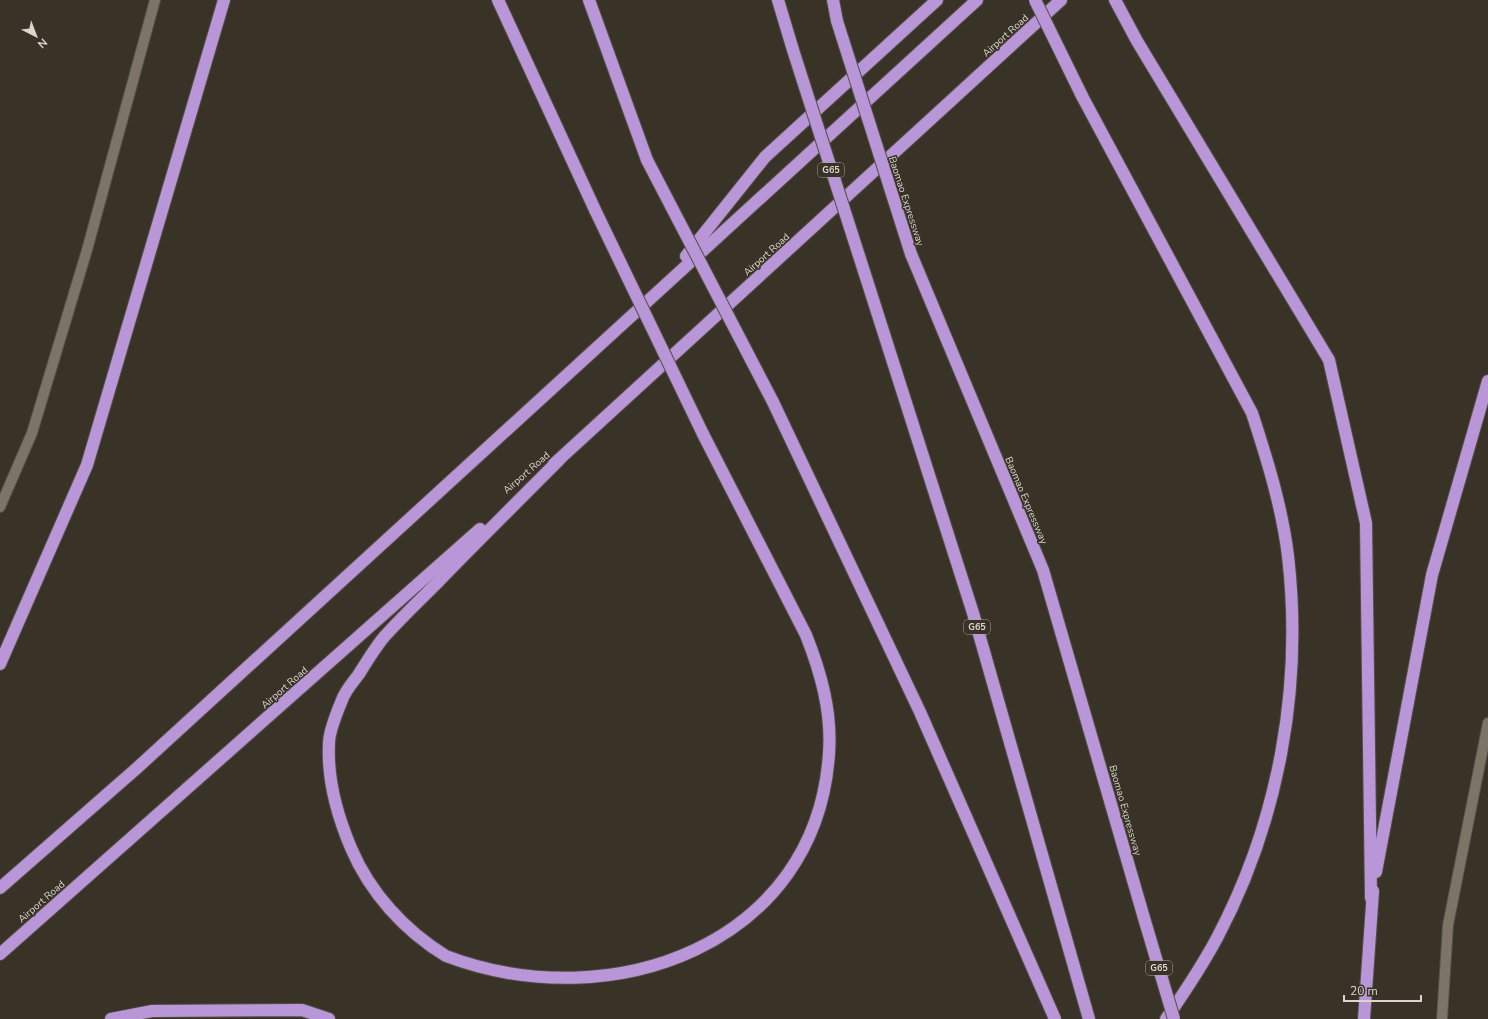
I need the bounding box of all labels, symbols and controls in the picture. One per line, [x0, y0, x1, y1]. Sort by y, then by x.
street label: Airport Road [980, 11, 1032, 60]
north arrow [16, 16, 56, 56]
text: N [34, 35, 50, 51]
street label: Baomao Expressway [885, 155, 927, 249]
road number: G65 [818, 163, 844, 177]
street label: Airport Road [741, 230, 793, 279]
street label: Airport Road [500, 448, 553, 497]
street label: Baomao Expressway [1001, 455, 1051, 547]
road number: G65 [964, 620, 990, 634]
street label: Airport Road [258, 663, 311, 712]
street label: Baomao Expressway [1105, 763, 1145, 858]
street label: Airport Road [15, 877, 68, 926]
road number: G65 [1146, 961, 1172, 975]
scale bar [1344, 977, 1421, 1003]
text: 20 m [1350, 983, 1378, 999]

